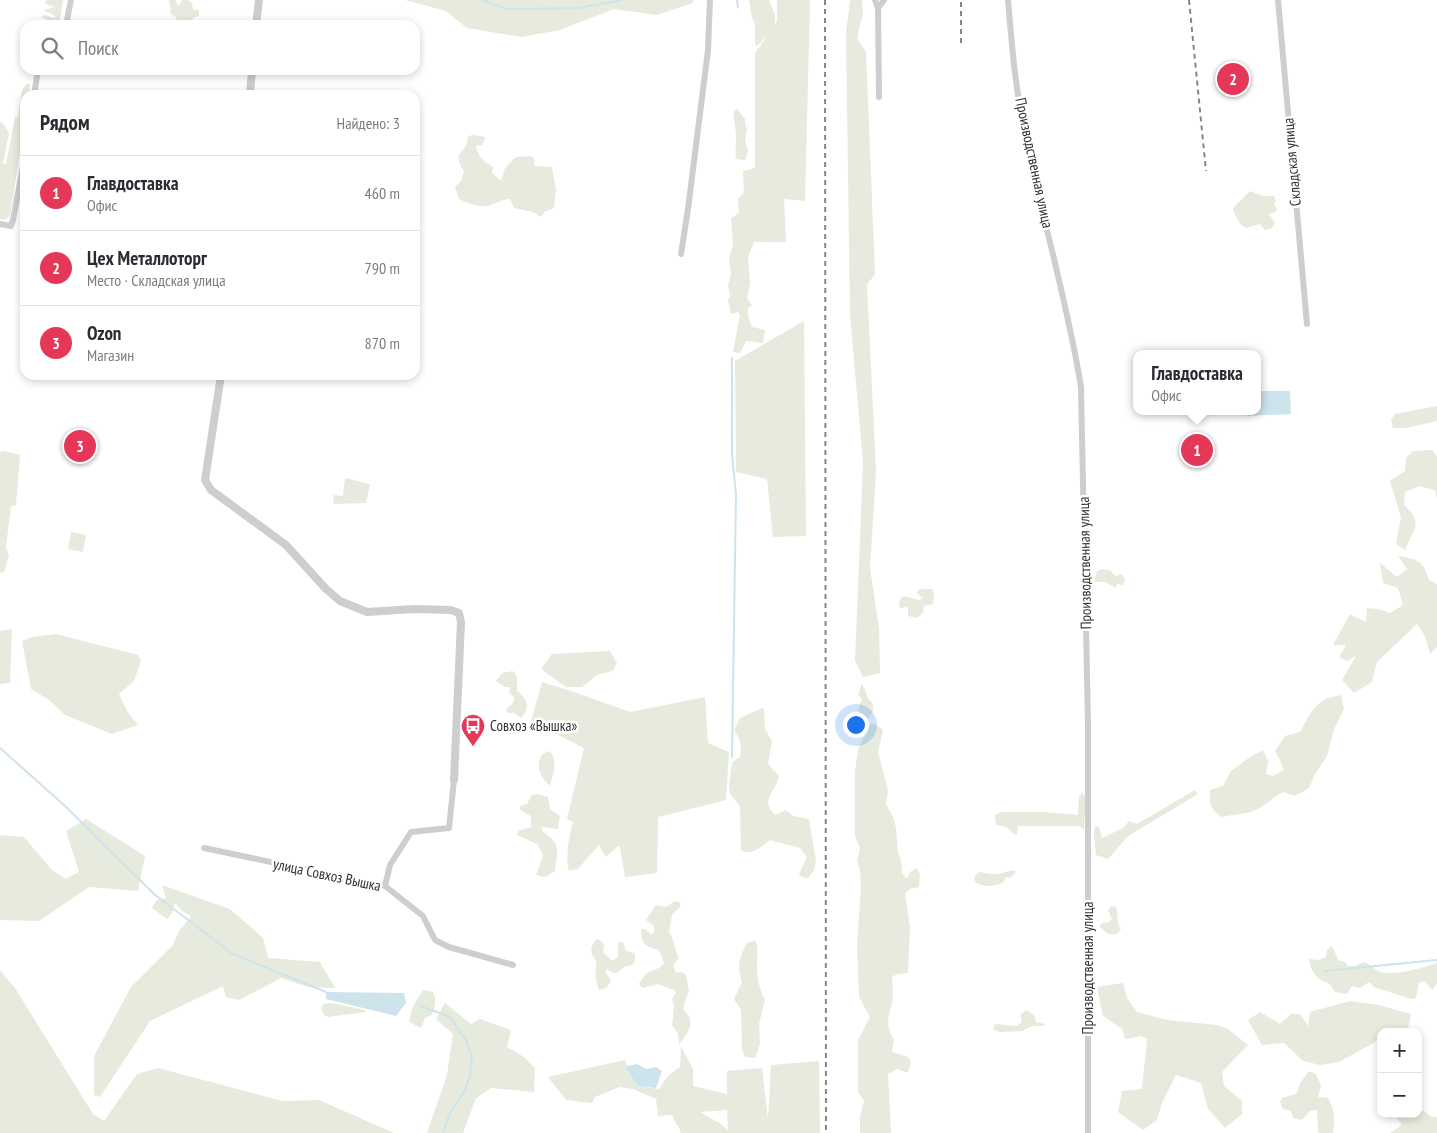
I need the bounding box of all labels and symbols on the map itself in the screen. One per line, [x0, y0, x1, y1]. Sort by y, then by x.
pin: 2 [1217, 60, 1249, 98]
street label: Производственная улица [1011, 96, 1058, 230]
street label: Складская улица [1278, 117, 1305, 207]
pin: 3 [64, 427, 96, 465]
pin: 1 [1181, 431, 1213, 469]
street label: Производственная улица [1074, 496, 1095, 630]
your location [843, 712, 869, 738]
bus stop icon: Совхоз «Вышка» [460, 713, 486, 747]
place label: Совхоз «Вышка» [490, 716, 577, 735]
street label: улица Совхоз Вышка [272, 854, 383, 895]
street label: Производственная улица [1078, 902, 1097, 1034]

